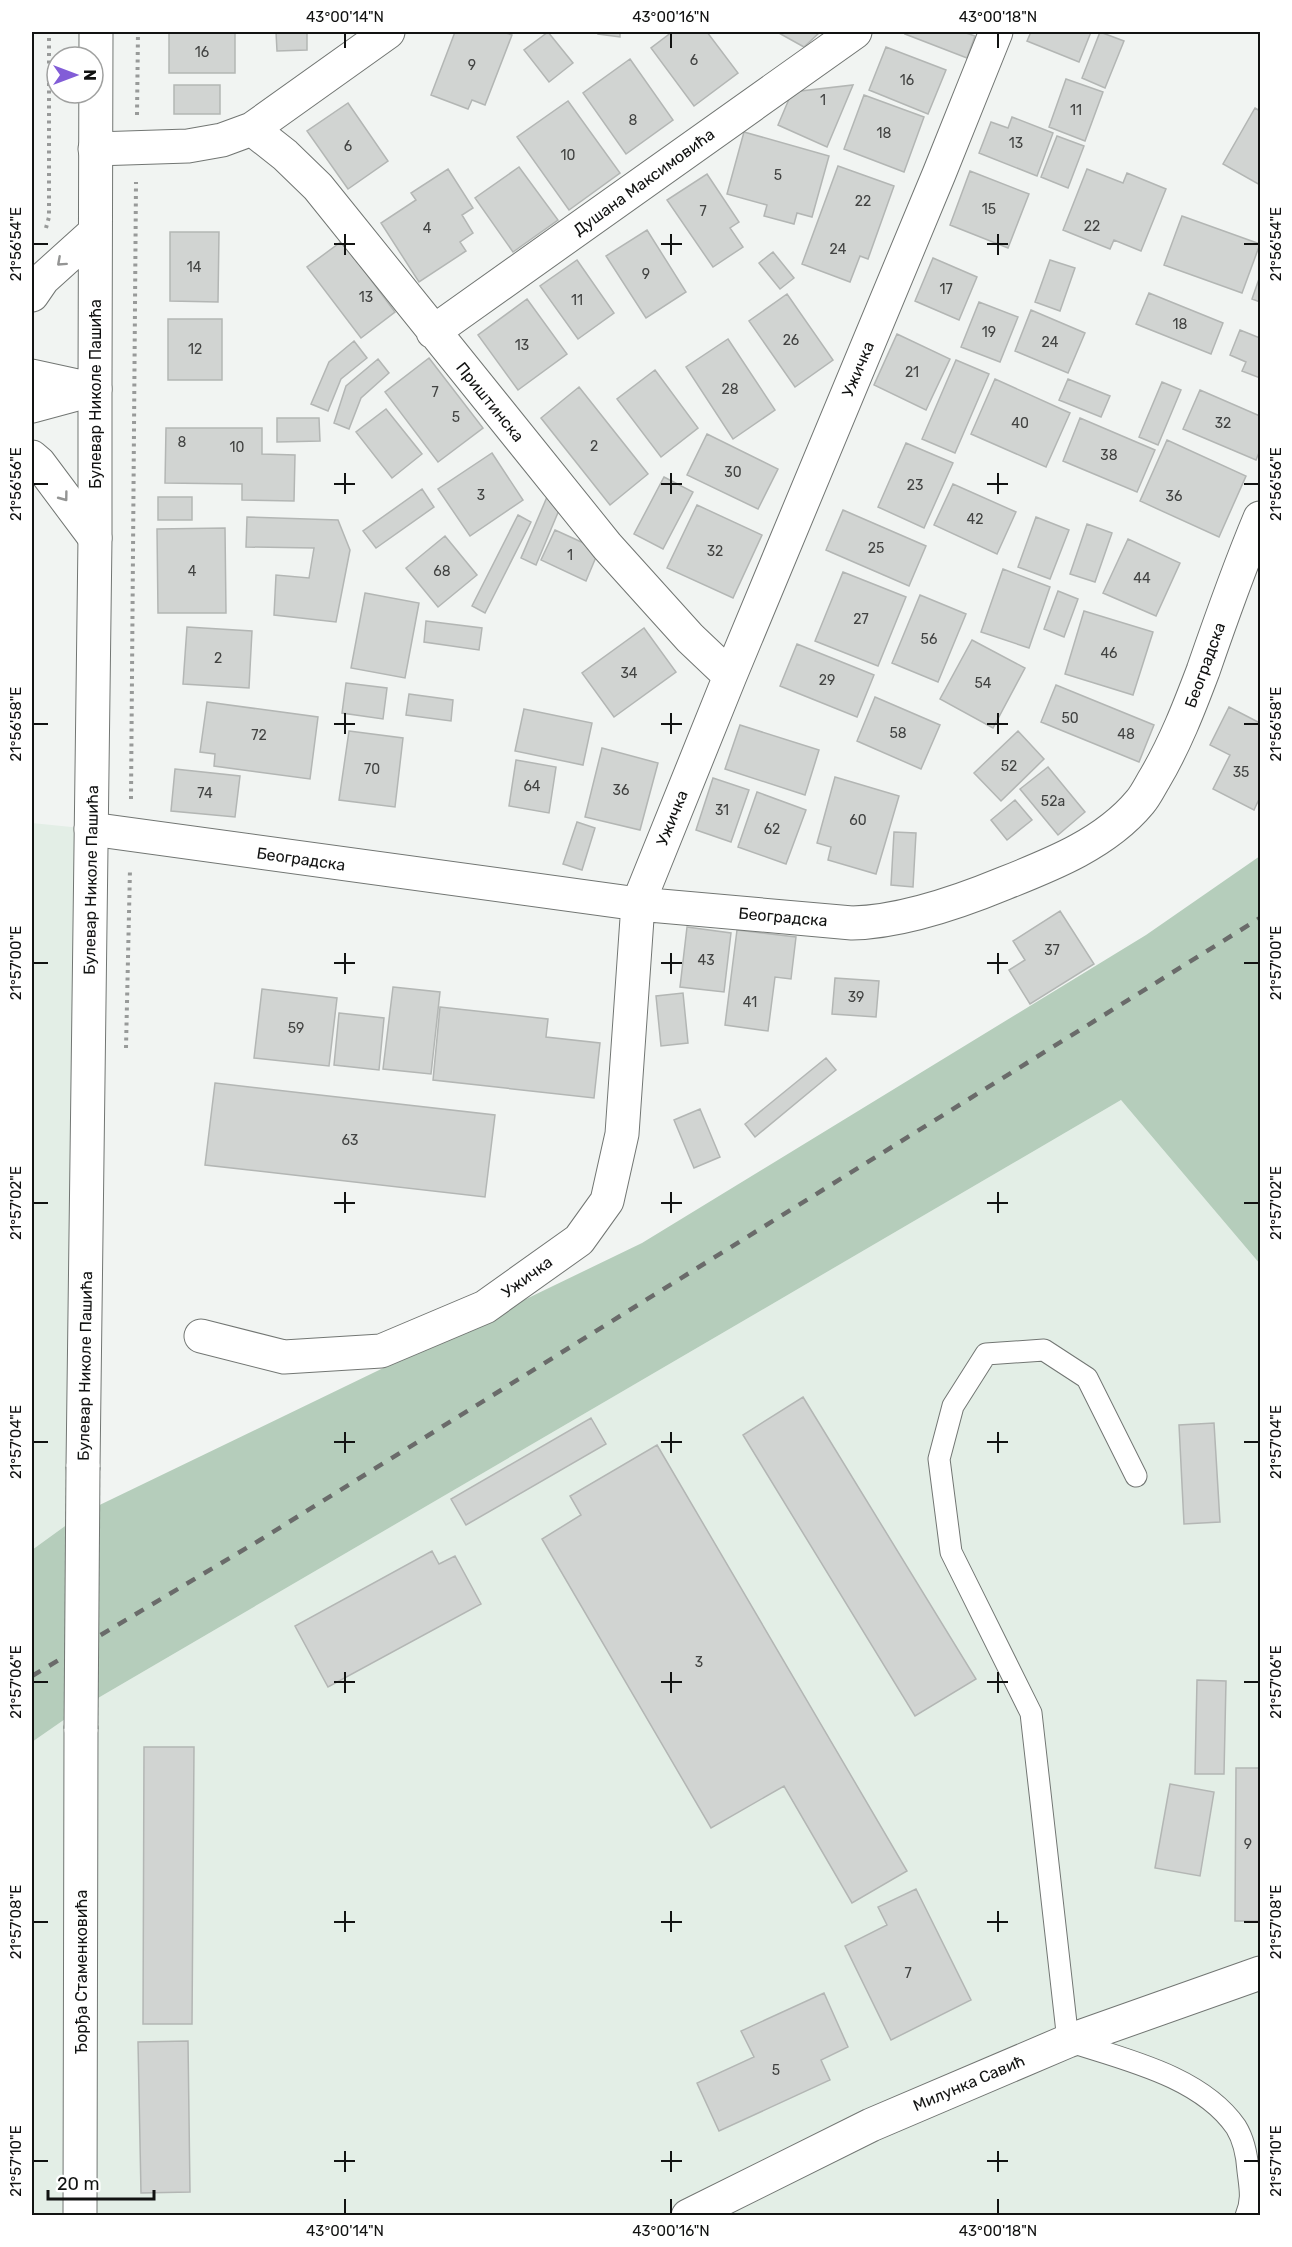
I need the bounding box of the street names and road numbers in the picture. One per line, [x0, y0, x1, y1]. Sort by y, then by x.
street label: Душана Максимовића [570, 124, 718, 240]
street label: Булевар Николе Пашића [86, 299, 105, 489]
street label: Ужичка [838, 339, 878, 399]
street label: Приштинска [452, 358, 528, 446]
street label: Београдска [1181, 620, 1229, 710]
street label: Булевар Николе Пашића [80, 785, 102, 975]
street label: Ужичка [652, 787, 692, 849]
street label: Београдска [255, 843, 347, 875]
street label: Београдска [738, 904, 828, 930]
street label: Ужичка [498, 1252, 556, 1302]
street label: Булевар Николе Пашића [74, 1271, 96, 1461]
street label: Ђорђа Стаменковића [72, 1890, 91, 2054]
street label: Милунка Савић [910, 2051, 1028, 2115]

